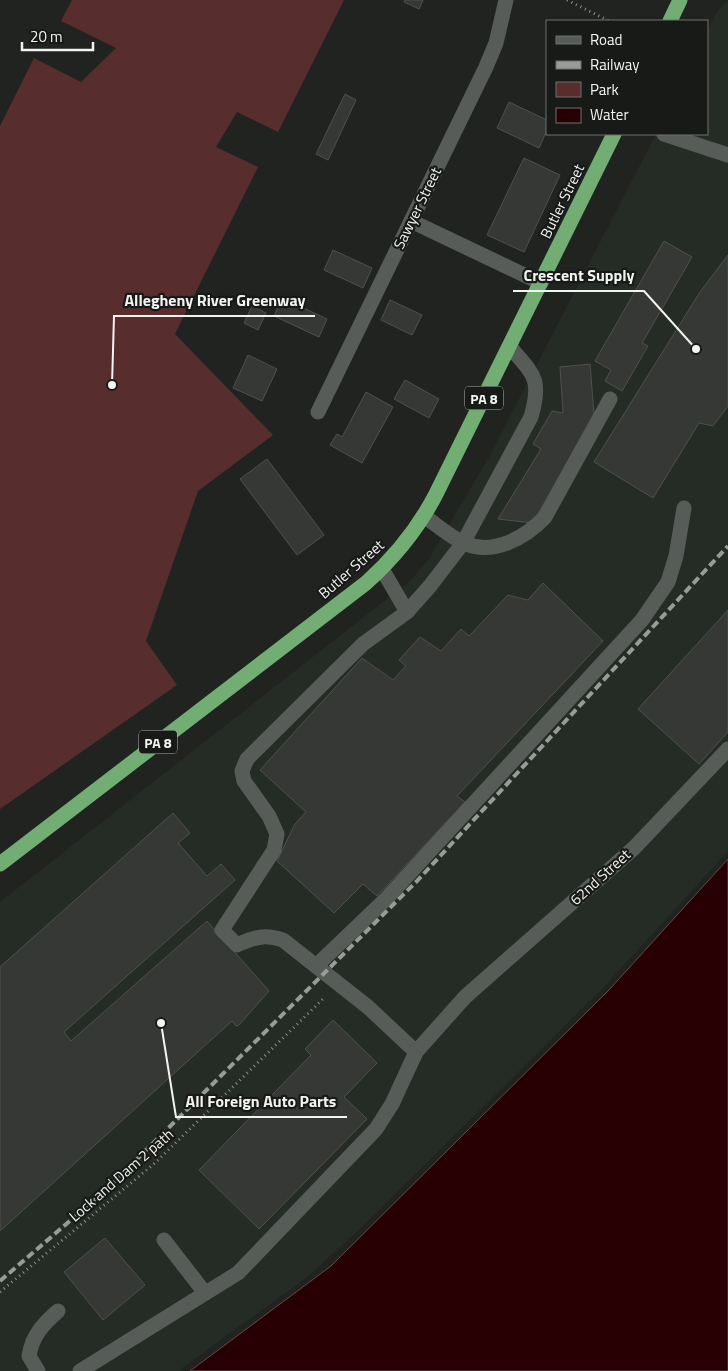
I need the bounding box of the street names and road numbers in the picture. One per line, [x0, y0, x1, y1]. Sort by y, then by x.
street label: Butler Street [534, 159, 590, 242]
street label: Sawyer Street [387, 162, 447, 253]
road number: PA 8 [465, 386, 503, 409]
street label: Butler Street [313, 533, 390, 604]
road number: PA 8 [139, 730, 177, 754]
street label: 62nd Street [565, 843, 636, 911]
street label: Lock and Dam 2 path [64, 1123, 178, 1227]

